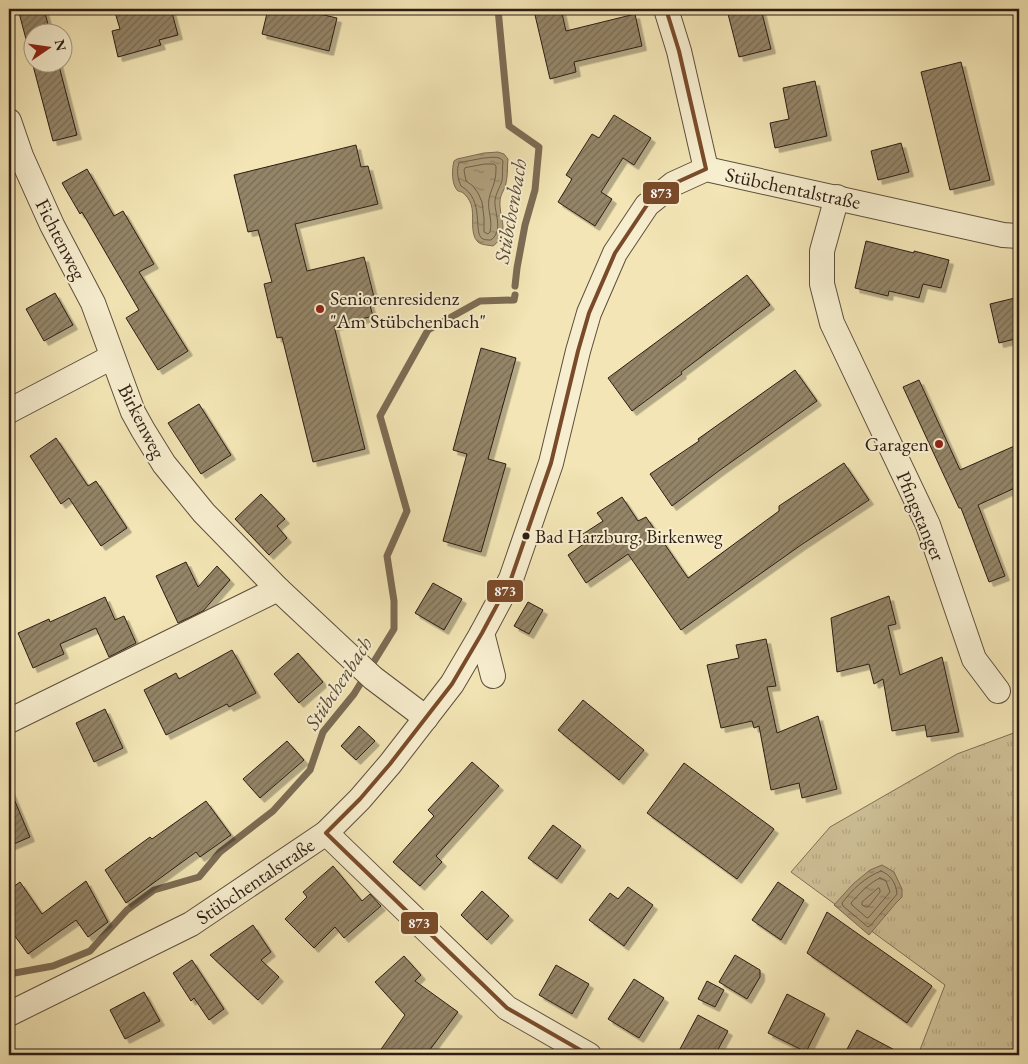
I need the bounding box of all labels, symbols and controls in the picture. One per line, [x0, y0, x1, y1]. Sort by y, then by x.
north arrow [22, 22, 72, 72]
text: N [51, 38, 71, 53]
water label: Stübchenbach [487, 157, 532, 266]
street label: Stübchentalstraße [723, 161, 863, 215]
line badge: 873 [642, 181, 680, 205]
text: 873 [650, 184, 672, 202]
street label: Fichtenweg [30, 194, 93, 284]
place label: Seniorenresidenz "Am Stübchenbach" [330, 285, 486, 334]
marker: Seniorenresidenz "Am Stübchenbach" [314, 303, 326, 315]
street label: Birkenweg [112, 379, 172, 463]
place label: Garagen [865, 431, 929, 457]
marker: Garagen [933, 438, 945, 450]
street label: Pfingstanger [890, 467, 952, 565]
place label: Bad Harzburg, Birkenweg [535, 524, 723, 549]
marker: Bad Harzburg, Birkenweg [521, 531, 531, 541]
line badge: 873 [486, 579, 524, 603]
text: 873 [494, 582, 516, 600]
water label: Stübchenbach [297, 631, 378, 736]
street label: Stübchentalstraße [191, 832, 319, 930]
line badge: 873 [400, 911, 439, 935]
text: 873 [408, 914, 430, 932]

